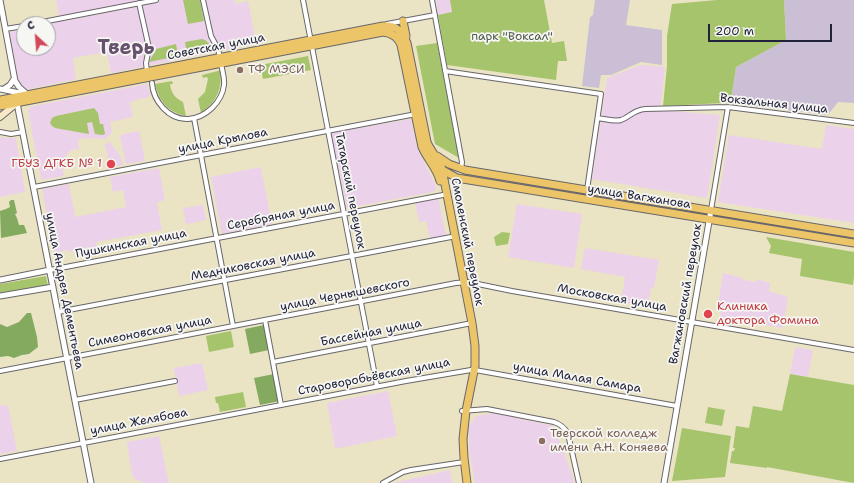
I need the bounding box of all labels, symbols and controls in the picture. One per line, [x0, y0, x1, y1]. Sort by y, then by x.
north arrow [16, 16, 56, 56]
scale bar [710, 16, 834, 42]
text: С [25, 17, 37, 34]
text: 200 m [715, 23, 754, 39]
street label: Советская улица [166, 30, 266, 64]
park label: парк "Воксал" [471, 30, 553, 44]
district label: Тверь [97, 37, 155, 61]
place label: ТФ МЭСИ [248, 63, 305, 77]
marker: ТФ МЭСИ [235, 65, 245, 75]
street label: Вокзальная улица [719, 91, 829, 117]
street label: улица Крылова [177, 125, 269, 157]
street label: Татарский переулок [332, 131, 368, 251]
place label: ГБУЗ ДГКБ № 1 [11, 157, 102, 171]
marker: ГБУЗ ДГКБ № 1 [105, 158, 117, 170]
street label: Смоленский переулок [448, 177, 486, 307]
street label: улица Вагжанова [586, 182, 692, 212]
street label: Серебряная улица [226, 199, 336, 233]
street label: улица Андрея Дементьева [42, 212, 86, 370]
street label: Вагжановский переулок [667, 223, 705, 365]
street label: Пушкинская улица [74, 226, 188, 262]
street label: Медниковская улица [189, 246, 317, 284]
street label: улица Чернышевского [279, 275, 411, 315]
street label: Московская улица [556, 281, 668, 315]
place label: Клиника доктора Фомина [717, 300, 819, 328]
marker: Клиника доктора Фомина [702, 308, 714, 320]
street label: Симеоновская улица [87, 313, 213, 351]
street label: Бассейная улица [319, 316, 423, 350]
street label: Староворобьёвская улица [297, 355, 451, 399]
street label: улица Малая Самара [512, 360, 642, 396]
street label: улица Желябова [89, 405, 189, 439]
place label: Тверской колледж имени А.Н. Коняева [550, 427, 668, 455]
marker: Тверской колледж имени А.Н. Коняева [537, 436, 547, 446]

